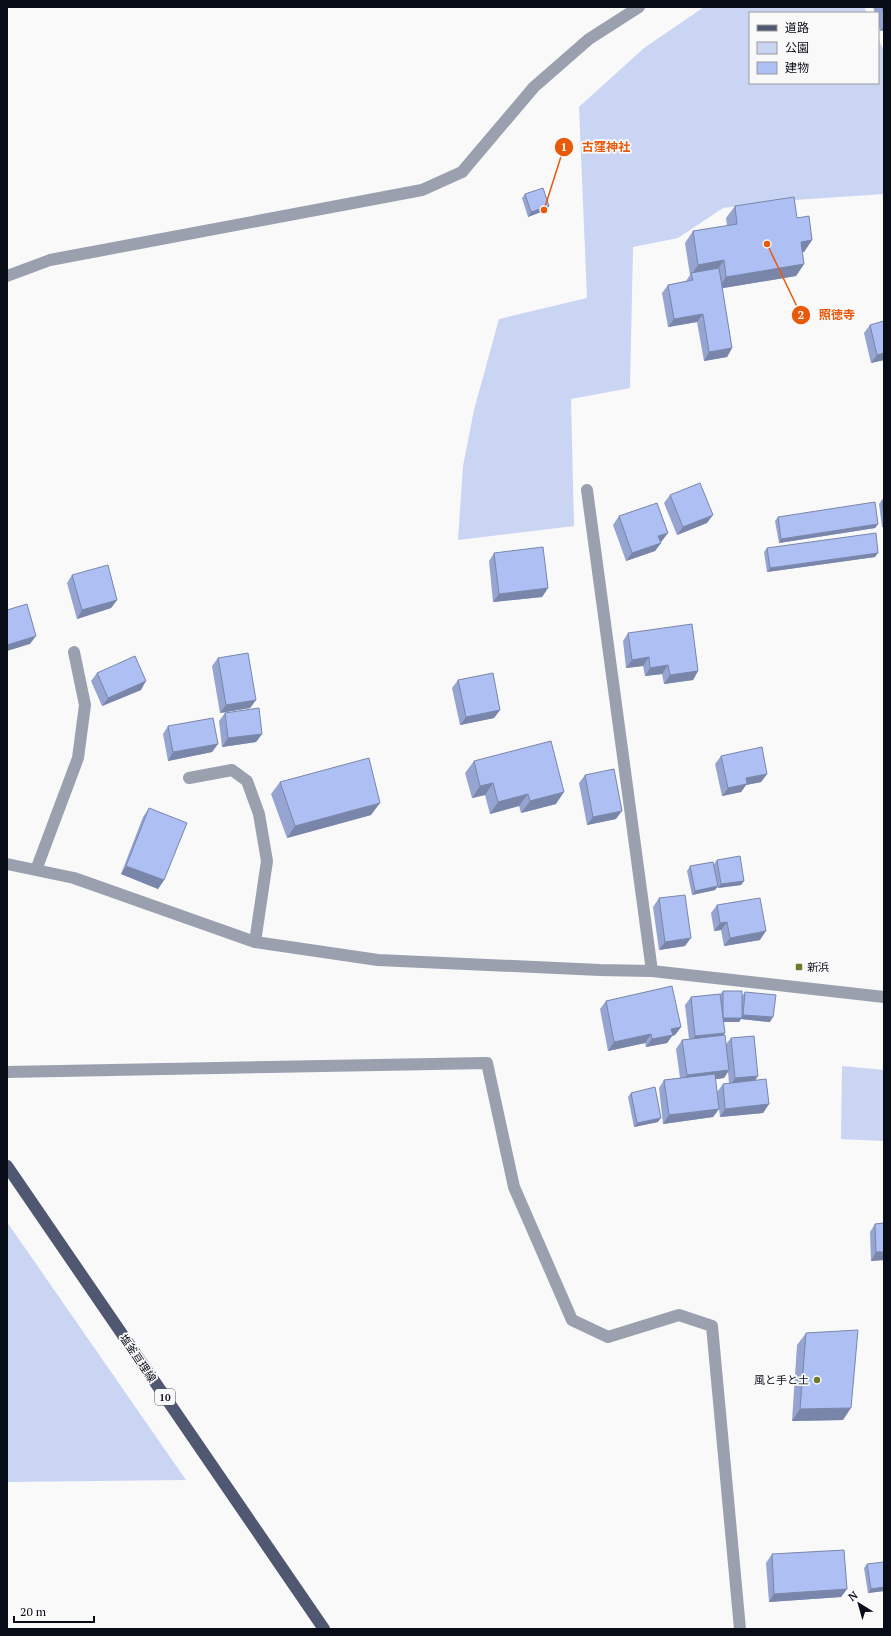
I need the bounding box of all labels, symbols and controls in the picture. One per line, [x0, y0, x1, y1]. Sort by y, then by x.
legend [749, 12, 879, 84]
text: 道路 [785, 20, 809, 35]
text: 公園 [785, 40, 809, 55]
text: 建物 [785, 60, 809, 75]
callout: 古窪神社 [554, 135, 638, 159]
text: 1 [561, 139, 567, 154]
text: 古窪神社 [582, 139, 630, 154]
callout: 照徳寺 [791, 303, 863, 327]
text: 2 [798, 307, 805, 322]
text: 照徳寺 [819, 307, 855, 322]
place label: 新浜 [807, 960, 829, 974]
marker: 新浜 [794, 962, 804, 972]
street label: 塩釜亘理線 [117, 1331, 159, 1385]
place label: 風と手と土 [754, 1373, 809, 1387]
marker: 風と手と土 [812, 1375, 822, 1385]
road number: 10 [155, 1389, 175, 1405]
north arrow [839, 1584, 879, 1624]
text: N [845, 1588, 861, 1604]
scale bar [14, 1598, 94, 1624]
text: 20 m [20, 1604, 47, 1619]

